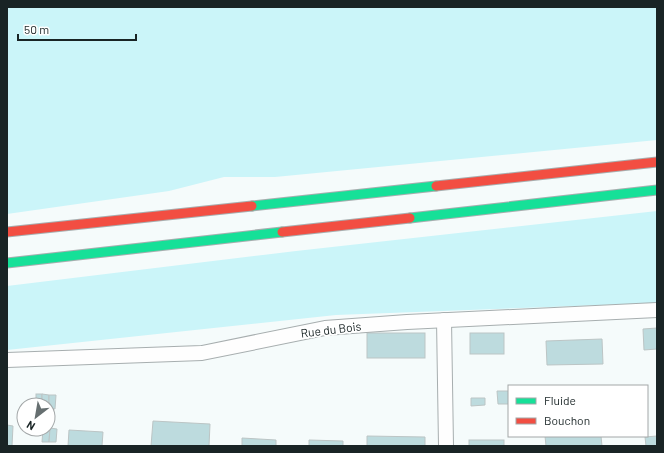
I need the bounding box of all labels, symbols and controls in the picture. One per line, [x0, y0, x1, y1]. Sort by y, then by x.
scale bar [18, 16, 136, 42]
text: 50 m [24, 22, 49, 36]
street label: Rue du Bois [300, 318, 362, 340]
legend [508, 385, 648, 437]
text: Fluide [544, 393, 576, 407]
north arrow [16, 397, 56, 437]
text: Bouchon [544, 413, 590, 427]
text: N [24, 419, 37, 433]

